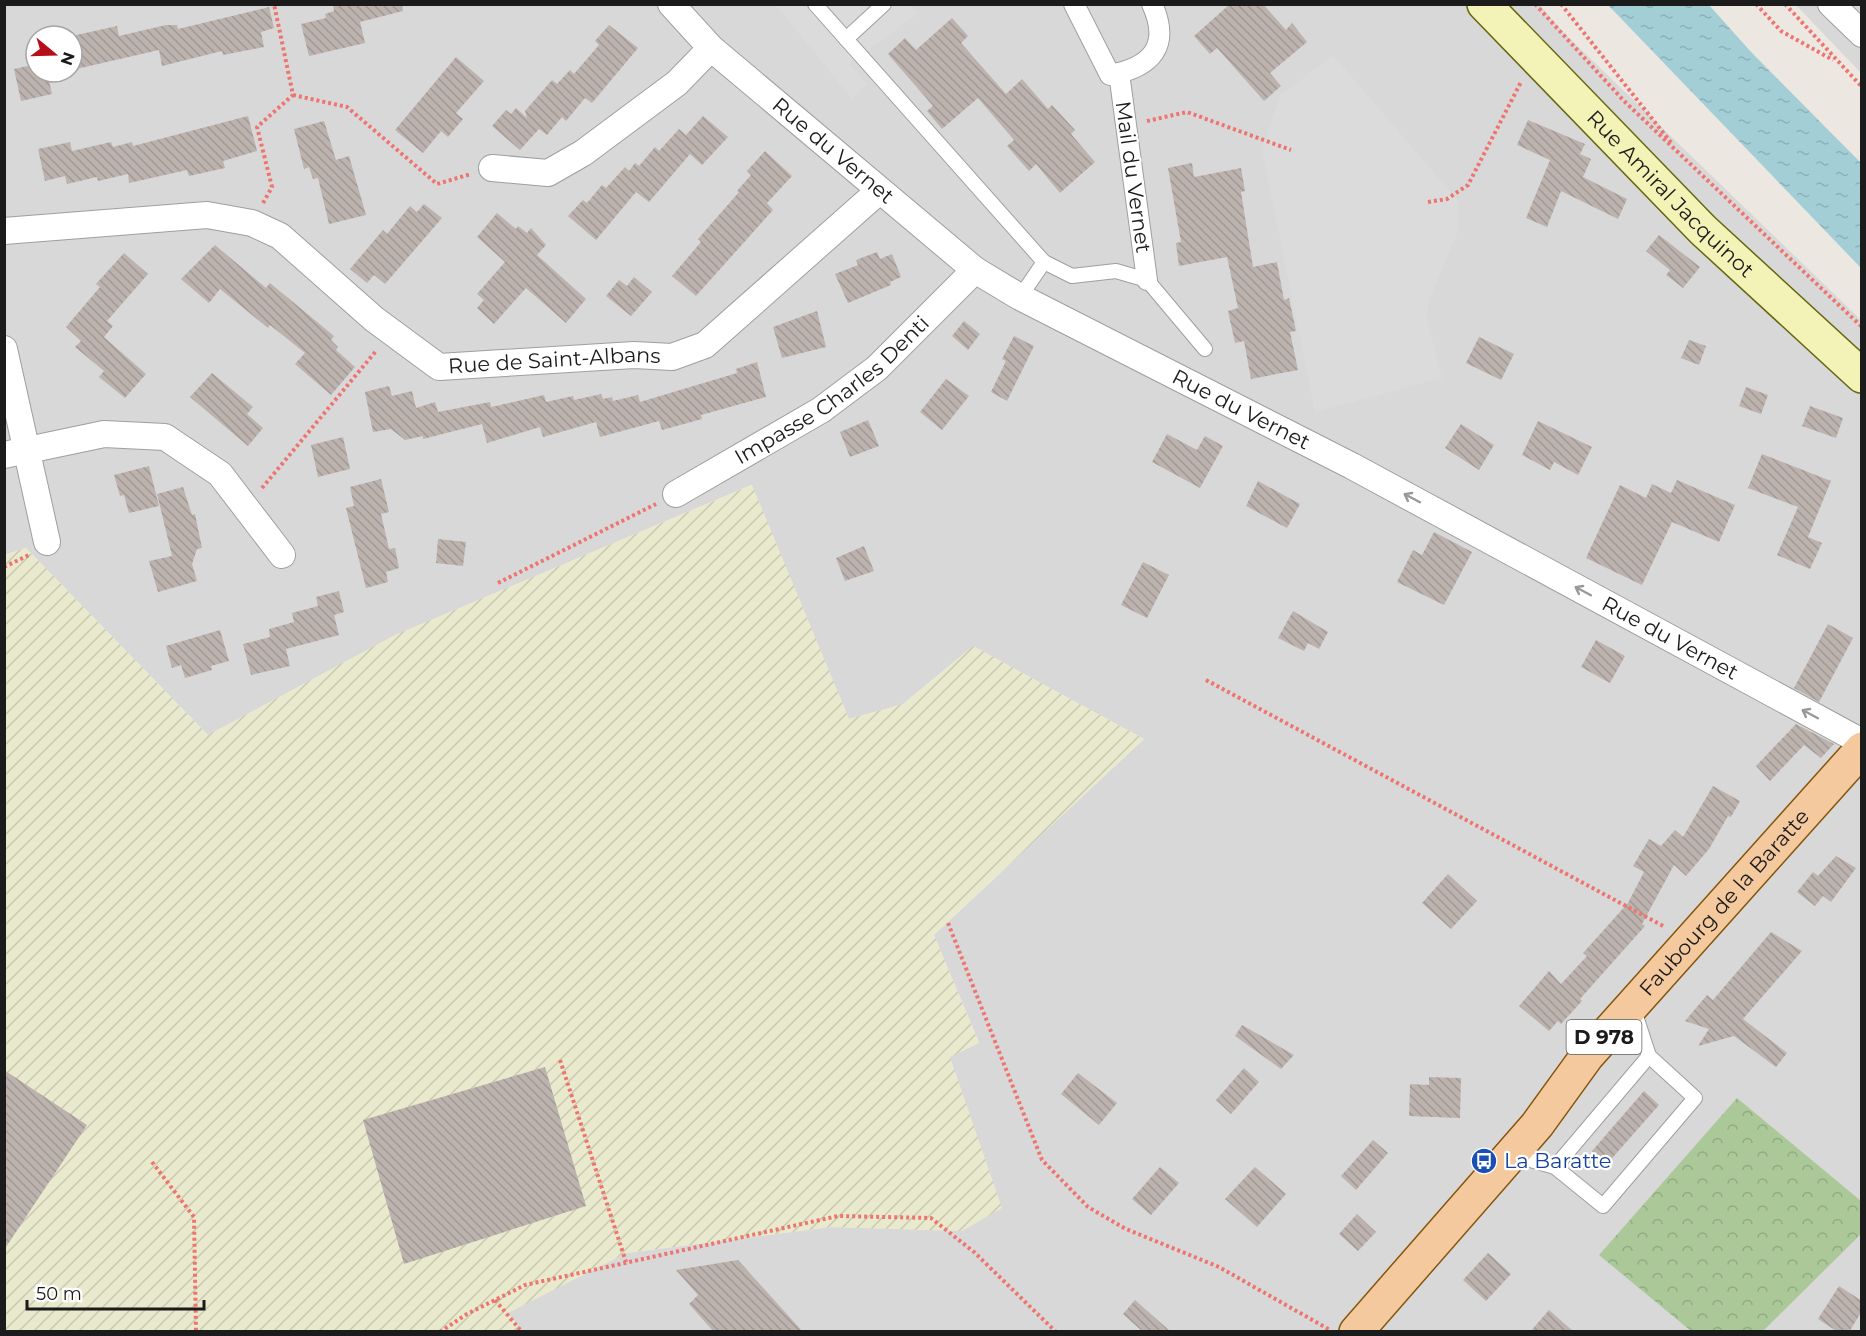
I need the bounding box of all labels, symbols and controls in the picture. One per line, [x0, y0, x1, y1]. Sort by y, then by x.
north arrow [24, 24, 84, 84]
text: N [57, 50, 79, 68]
street label: Rue du Vernet [767, 92, 899, 209]
street label: Mail du Vernet [1110, 99, 1157, 254]
street label: Rue Amiral Jacquinot [1582, 105, 1759, 282]
street label: Impasse Charles Denti [730, 310, 934, 469]
street label: Rue de Saint-Albans [447, 342, 661, 378]
street label: Rue du Vernet [1168, 364, 1314, 455]
one-way arrow [1404, 492, 1421, 504]
one-way arrow [1575, 585, 1593, 596]
street label: Rue du Vernet [1598, 591, 1743, 685]
one-way arrow [1802, 708, 1819, 720]
street label: Faubourg de la Baratte [1634, 804, 1814, 1001]
road number: D 978 [1566, 1020, 1642, 1054]
bus stop icon: La Baratte [1469, 1146, 1499, 1176]
place label: La Baratte [1504, 1148, 1612, 1173]
scale bar [27, 1273, 204, 1311]
text: 50 m [36, 1283, 82, 1305]

